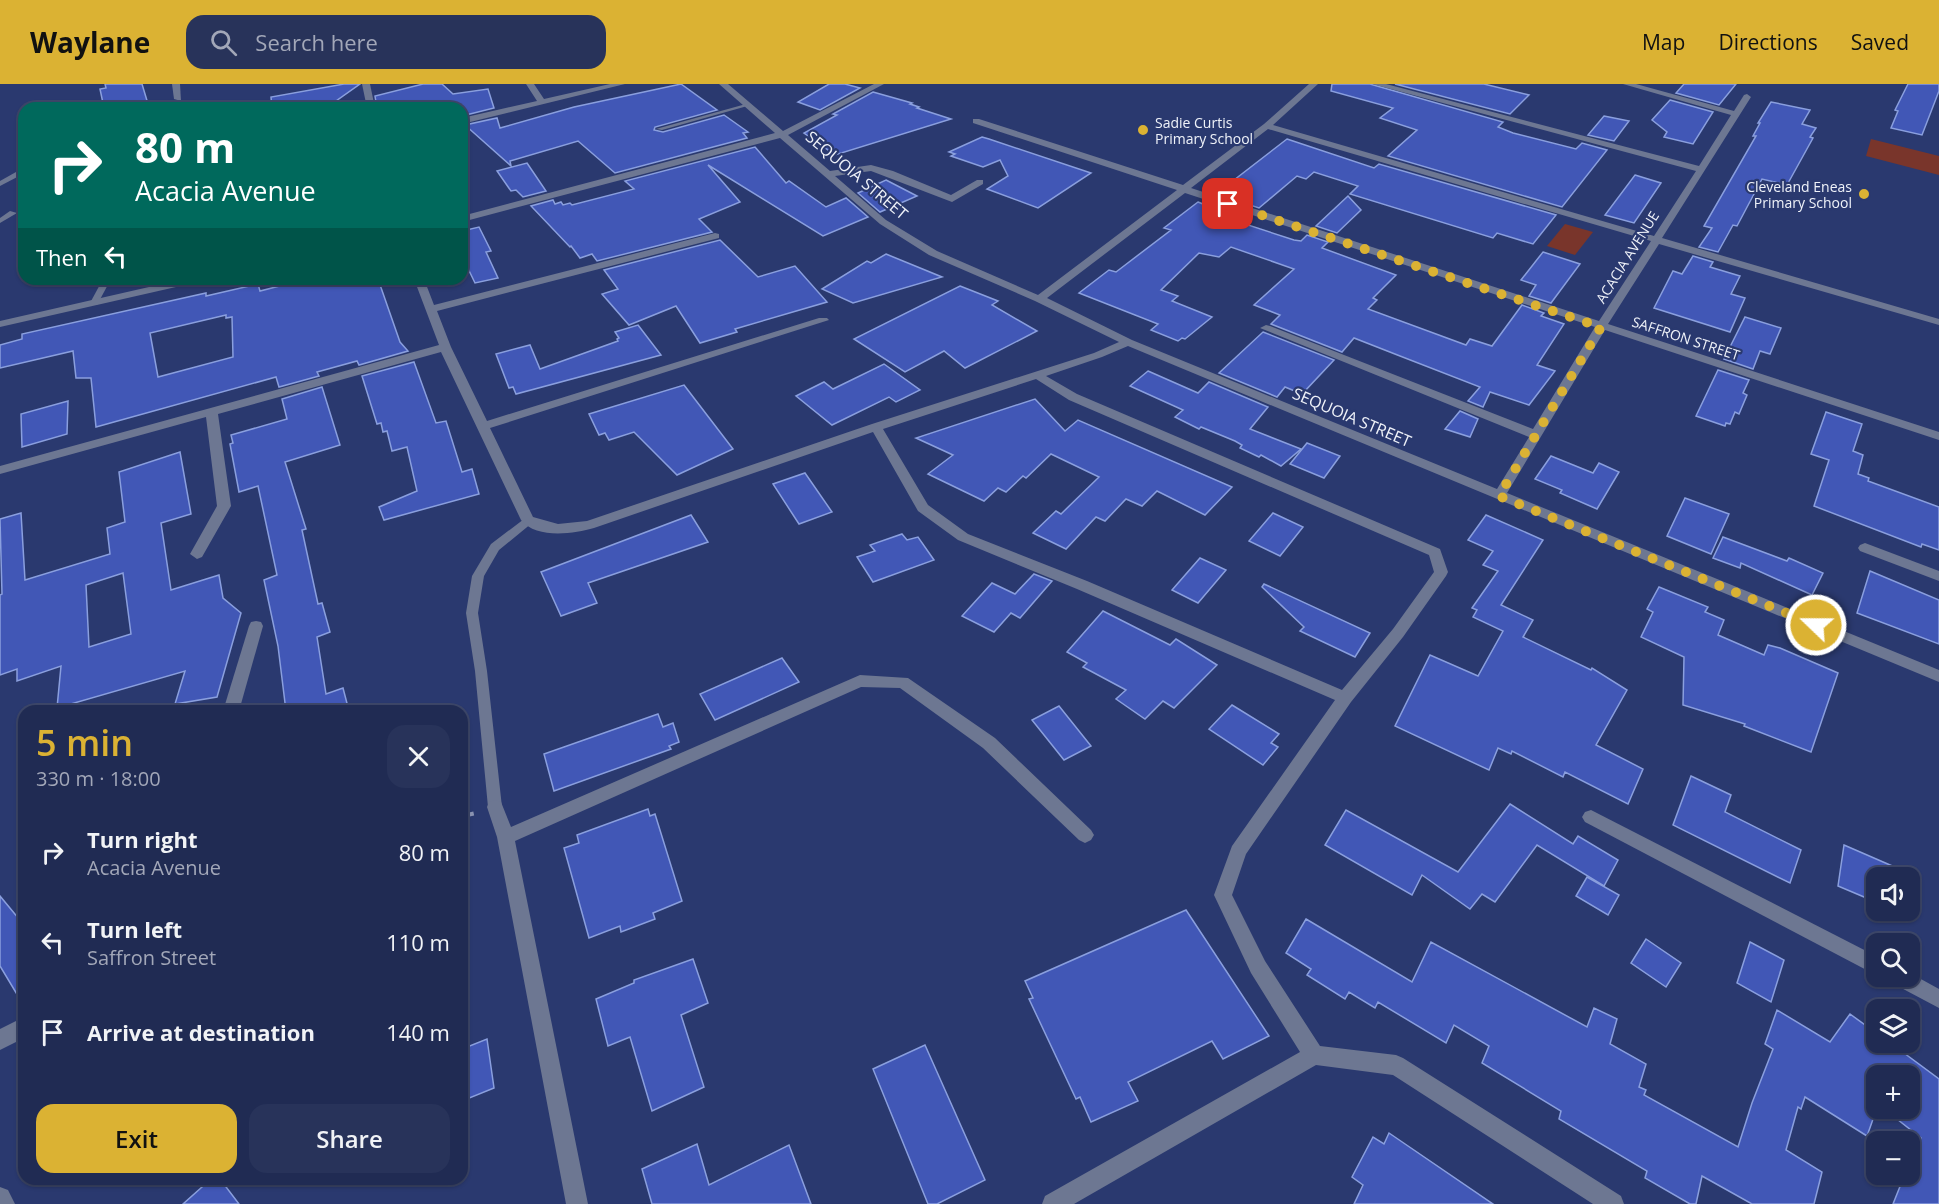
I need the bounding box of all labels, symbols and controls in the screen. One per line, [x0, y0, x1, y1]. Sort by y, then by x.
search box [186, 15, 606, 69]
text: Waylane [30, 23, 150, 61]
icon: search [207, 26, 240, 59]
text: Search here [255, 27, 378, 57]
text: Map [1642, 28, 1685, 56]
text: Directions [1718, 28, 1818, 56]
text: Saved [1851, 28, 1909, 56]
place label: Sadie Curtis Primary School [1155, 113, 1253, 148]
text: 80 m [135, 118, 235, 175]
marker: Sadie Curtis Primary School [1136, 123, 1150, 137]
icon: right [36, 126, 114, 204]
street label: SEQUOIA STREET [801, 126, 913, 224]
text: Acacia Avenue [135, 172, 316, 209]
place label: Cleveland Eneas Primary School [1746, 177, 1852, 212]
pin [1202, 178, 1253, 229]
icon: arrive [1211, 187, 1244, 220]
marker: Cleveland Eneas Primary School [1857, 187, 1871, 201]
street label: ACACIA AVENUE [1591, 207, 1663, 307]
icon: left [99, 240, 132, 273]
text: Then [36, 242, 87, 272]
street label: SAFFRON STREET [1630, 312, 1742, 364]
street label: SEQUOIA STREET [1289, 382, 1415, 452]
position arrow [1784, 593, 1848, 657]
text: 5 min [36, 718, 133, 767]
button: close [387, 725, 450, 788]
text: 330 m · 18:00 [36, 765, 161, 792]
text: Turn right [87, 824, 198, 854]
icon: right [36, 836, 69, 869]
text: 80 m [399, 837, 450, 867]
text: Acacia Avenue [87, 854, 221, 881]
map controls [1866, 867, 1920, 1185]
button: sound [1866, 867, 1920, 921]
text: Turn left [87, 914, 182, 944]
icon: left [36, 926, 69, 959]
text: 110 m [386, 927, 450, 957]
button: search [1866, 933, 1920, 987]
text: Saffron Street [87, 944, 216, 971]
button: layers [1866, 999, 1920, 1053]
icon: arrive [36, 1016, 69, 1049]
text: Arrive at destination [87, 1017, 315, 1047]
text: 140 m [386, 1017, 450, 1047]
button: + [1866, 1065, 1920, 1119]
button: Exit [36, 1104, 237, 1173]
button: Share [249, 1104, 450, 1173]
button: − [1866, 1131, 1920, 1185]

